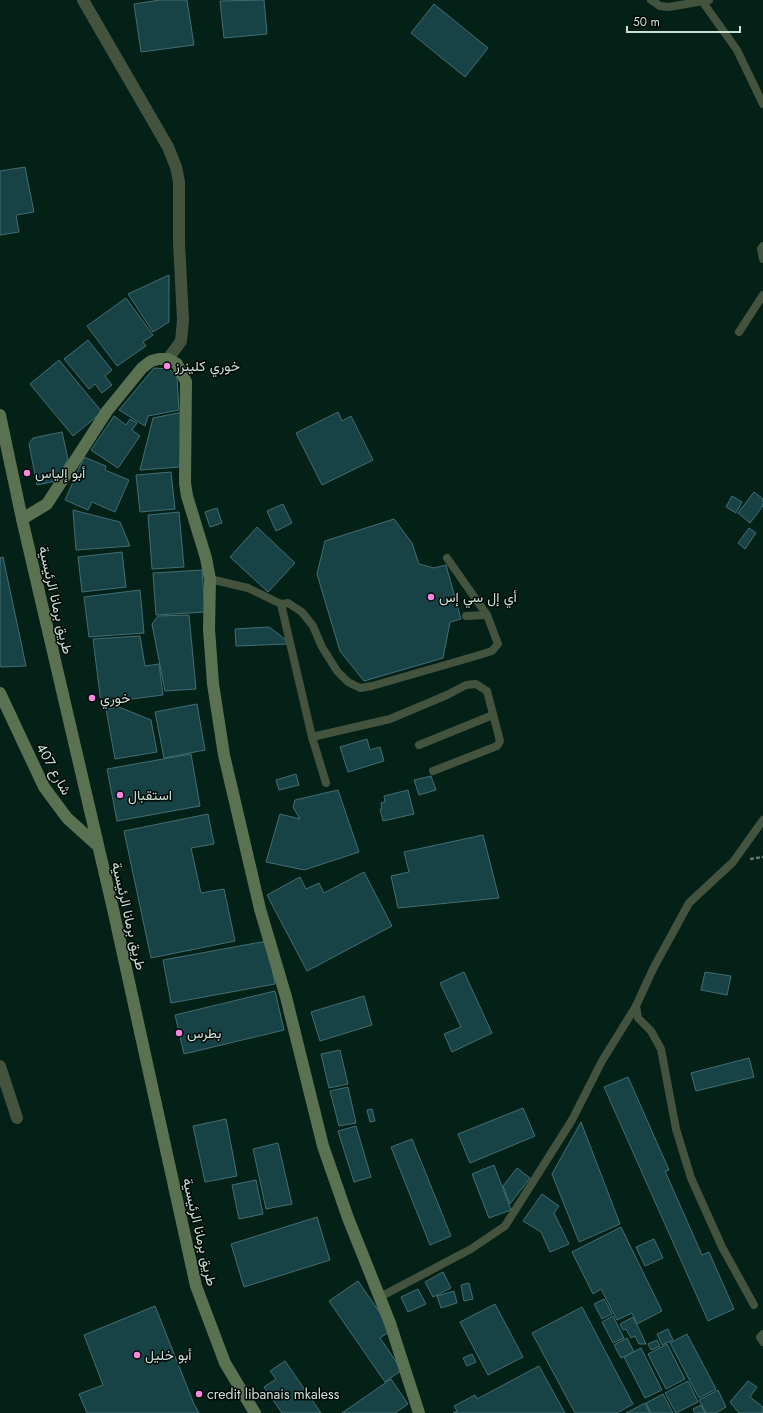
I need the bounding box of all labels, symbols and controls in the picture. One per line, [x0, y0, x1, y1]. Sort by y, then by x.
scale bar [627, 8, 740, 34]
text: 50 m [633, 13, 660, 31]
place label: خوري كلينرز [174, 356, 240, 378]
marker: خوري كلينرز [162, 361, 172, 371]
place label: أبو إلياس [35, 463, 85, 483]
marker: أبو إلياس [22, 468, 32, 478]
street label: طريق برمانا الرئيسية [34, 544, 78, 656]
place label: أي إل سي إس [439, 587, 517, 609]
marker: أي إل سي إس [426, 592, 436, 602]
place label: خوري [100, 688, 130, 710]
marker: خوري [87, 693, 97, 703]
street label: شارع 407 [31, 740, 76, 799]
place label: استقبال [128, 785, 172, 805]
marker: استقبال [115, 790, 125, 800]
street label: طريق برمانا الرئيسية [107, 860, 151, 972]
place label: بطرس [187, 1023, 221, 1043]
marker: بطرس [174, 1028, 184, 1038]
street label: طريق برمانا الرئيسية [178, 1176, 222, 1288]
place label: أبو خليل [145, 1345, 192, 1365]
marker: أبو خليل [132, 1350, 142, 1360]
place label: credit libanais mkaless [207, 1384, 340, 1404]
marker: credit libanais mkaless [194, 1389, 204, 1399]

